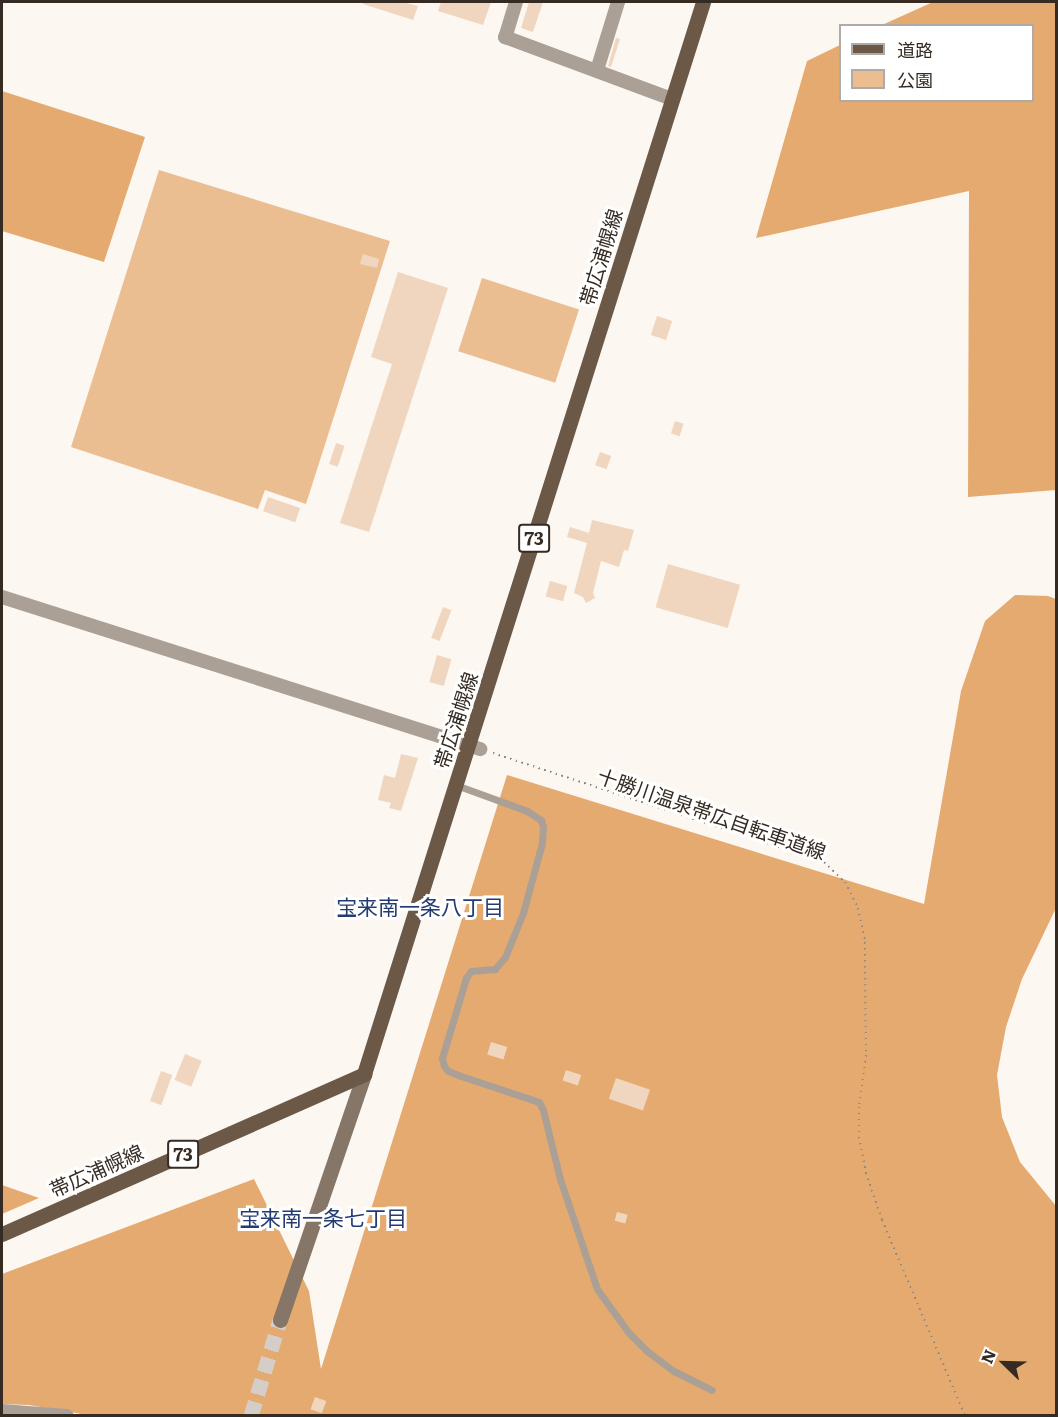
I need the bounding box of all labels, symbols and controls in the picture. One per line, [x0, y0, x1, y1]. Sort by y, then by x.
legend [839, 24, 1034, 102]
text: 道路 [897, 36, 933, 63]
text: 公園 [897, 66, 933, 93]
street label: 帯広浦幌線 [574, 206, 626, 308]
road number: 73 [518, 523, 550, 553]
street label: 帯広浦幌線 [428, 669, 482, 771]
street label: 十勝川温泉帯広自転車道線 [595, 763, 829, 863]
district label: 宝来南一条八丁目 [336, 893, 504, 919]
street label: 帯広浦幌線 [45, 1139, 147, 1201]
road number: 73 [166, 1139, 200, 1169]
district label: 宝来南一条七丁目 [239, 1204, 407, 1230]
north arrow [974, 1333, 1034, 1393]
text: N [974, 1345, 1001, 1367]

